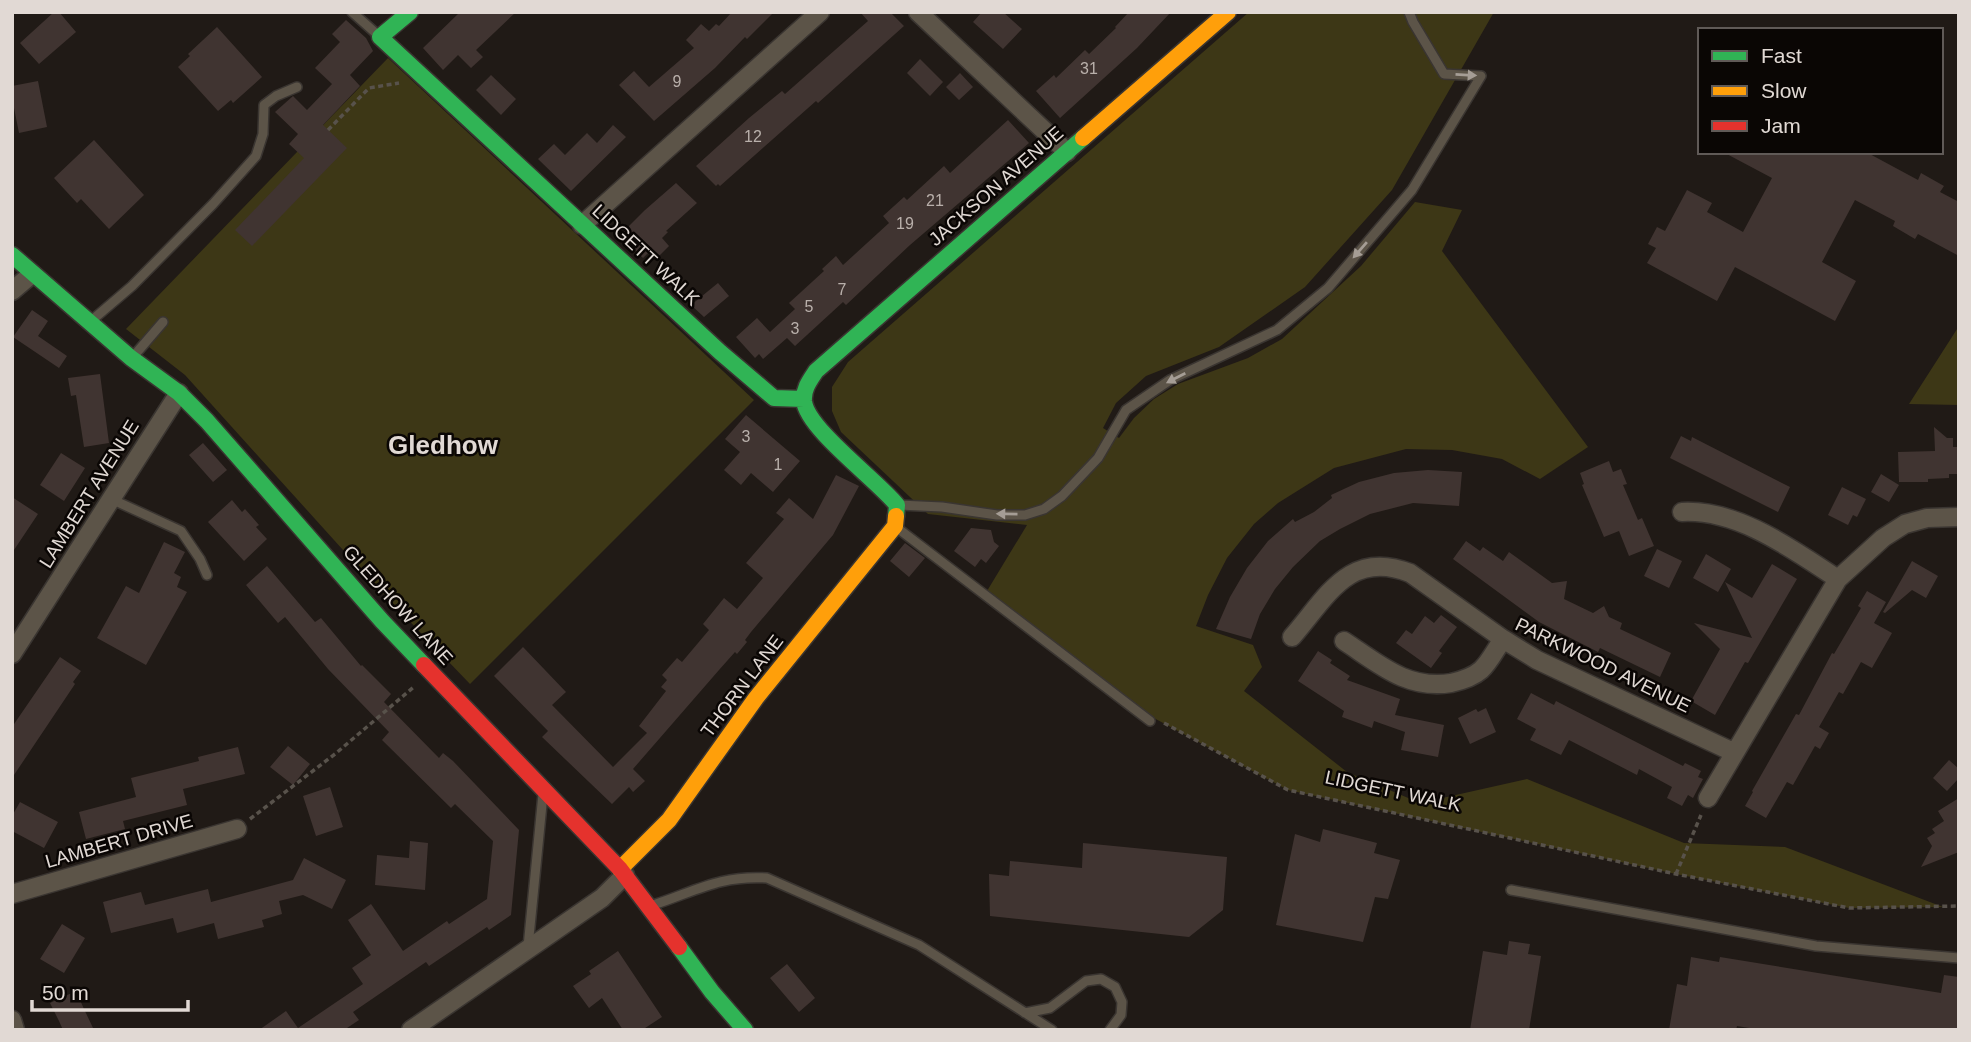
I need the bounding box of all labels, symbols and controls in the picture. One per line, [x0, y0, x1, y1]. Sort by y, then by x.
legend [1698, 28, 1943, 154]
text: Fast [1761, 44, 1802, 67]
house number: 31 [1080, 60, 1098, 77]
one-way arrow [1455, 69, 1477, 80]
house number: 9 [673, 73, 682, 90]
text: Slow [1761, 79, 1807, 102]
text: Jam [1761, 114, 1801, 137]
street label: JACKSON AVENUE [925, 122, 1067, 250]
house number: 12 [744, 128, 762, 145]
house number: 21 [926, 192, 944, 209]
street label: LIDGETT WALK [588, 200, 704, 310]
house number: 19 [896, 215, 914, 232]
one-way arrow [1352, 241, 1368, 259]
house number: 7 [838, 281, 847, 298]
house number: 5 [805, 298, 814, 315]
house number: 3 [791, 320, 800, 337]
one-way arrow [1166, 372, 1186, 383]
street label: LAMBERT AVENUE [35, 416, 143, 572]
house number: 3 [742, 428, 751, 445]
district label: Gledhow [388, 430, 499, 460]
house number: 1 [774, 456, 783, 473]
one-way arrow [996, 509, 1018, 520]
street label: GLEDHOW LANE [339, 541, 457, 669]
street label: PARKWOOD AVENUE [1512, 613, 1694, 717]
street label: THORN LANE [697, 631, 787, 741]
street label: LIDGETT WALK [1323, 766, 1463, 816]
street label: LAMBERT DRIVE [43, 810, 195, 872]
scale bar [32, 968, 187, 1012]
text: 50 m [42, 981, 89, 1004]

